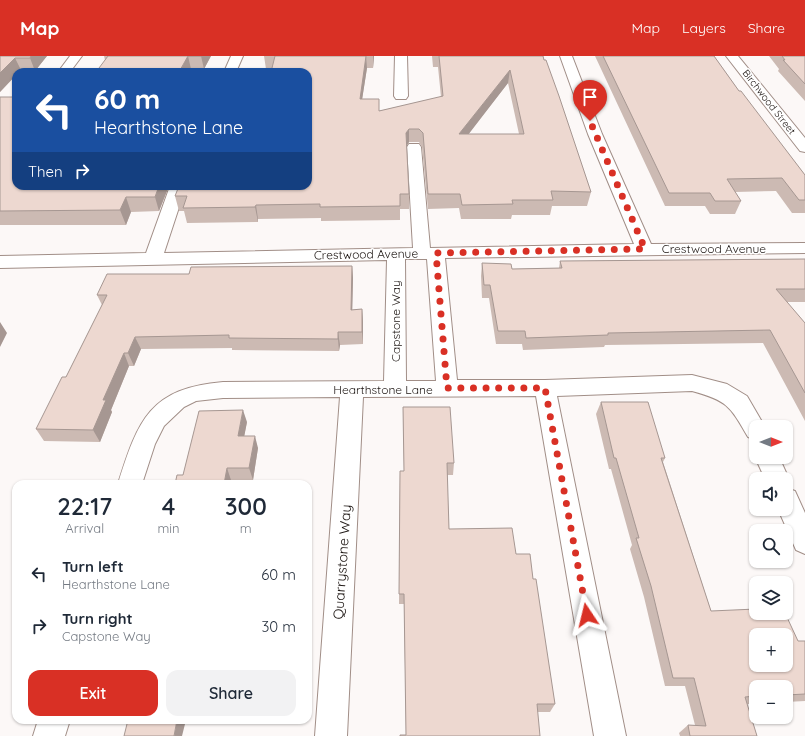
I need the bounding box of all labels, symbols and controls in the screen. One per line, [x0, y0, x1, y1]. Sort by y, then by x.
text: Map [20, 16, 59, 40]
text: Map [631, 19, 660, 37]
text: Layers [682, 19, 726, 37]
text: Share [748, 19, 785, 37]
street label: Birchwood Street [740, 67, 799, 138]
pin [573, 80, 607, 121]
text: 60 m [94, 81, 160, 116]
icon: left [28, 84, 80, 136]
icon: arrive [579, 86, 601, 108]
text: Hearthstone Lane [94, 116, 243, 139]
icon: right [71, 160, 93, 182]
text: Then [28, 162, 63, 181]
street label: Crestwood Avenue [662, 241, 766, 256]
street label: Crestwood Avenue [314, 246, 418, 262]
street label: Capstone Way [388, 280, 403, 362]
street label: Hearthstone Lane [333, 382, 433, 397]
north arrow [749, 420, 793, 464]
map controls [749, 420, 793, 724]
button: sound [749, 472, 793, 516]
text: 22:17 [57, 491, 112, 521]
text: 4 [162, 491, 175, 521]
text: 300 [225, 491, 267, 521]
street label: Quarrystone Way [329, 504, 355, 620]
text: Arrival [65, 520, 104, 536]
text: min [157, 520, 180, 536]
text: m [240, 520, 252, 536]
button: search [749, 524, 793, 568]
text: Turn left [62, 557, 124, 576]
icon: left [28, 563, 50, 585]
text: 60 m [261, 565, 296, 584]
text: Hearthstone Lane [62, 576, 170, 592]
button: layers [749, 576, 793, 620]
position arrow [566, 594, 608, 636]
text: Turn right [62, 609, 133, 628]
icon: right [28, 615, 50, 637]
text: 30 m [261, 617, 296, 636]
text: Capstone Way [62, 628, 151, 644]
button: + [749, 628, 793, 672]
button: Exit [28, 670, 158, 716]
button: Share [166, 670, 296, 716]
button: − [749, 680, 793, 724]

